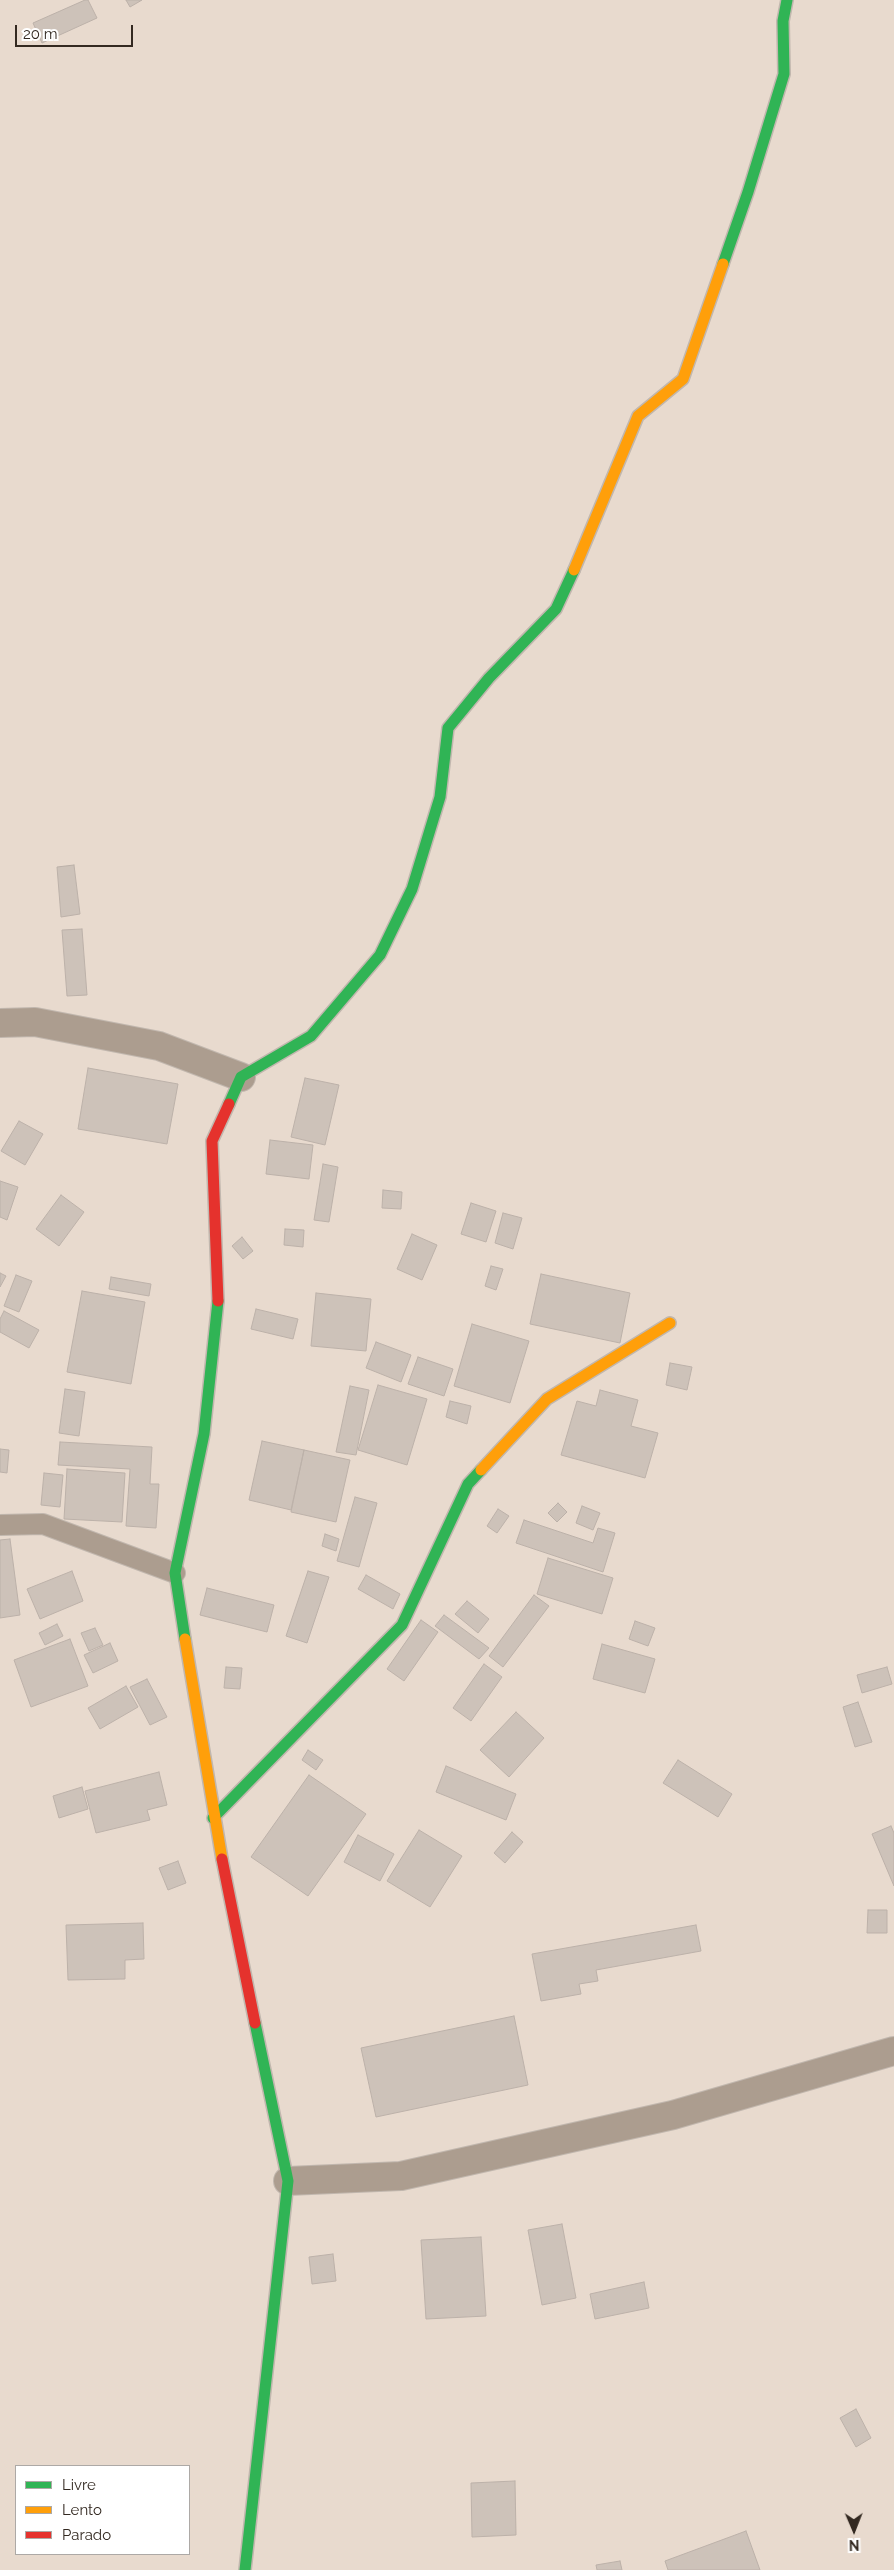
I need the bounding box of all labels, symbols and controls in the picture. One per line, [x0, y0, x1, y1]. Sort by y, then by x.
scale bar [18, 15, 135, 47]
text: 20 m [23, 25, 58, 43]
legend [15, 2465, 190, 2555]
text: Livre [62, 2476, 96, 2494]
text: Lento [62, 2501, 102, 2519]
north arrow [829, 2505, 879, 2555]
text: Parado [62, 2526, 111, 2544]
text: N [849, 2537, 860, 2553]

